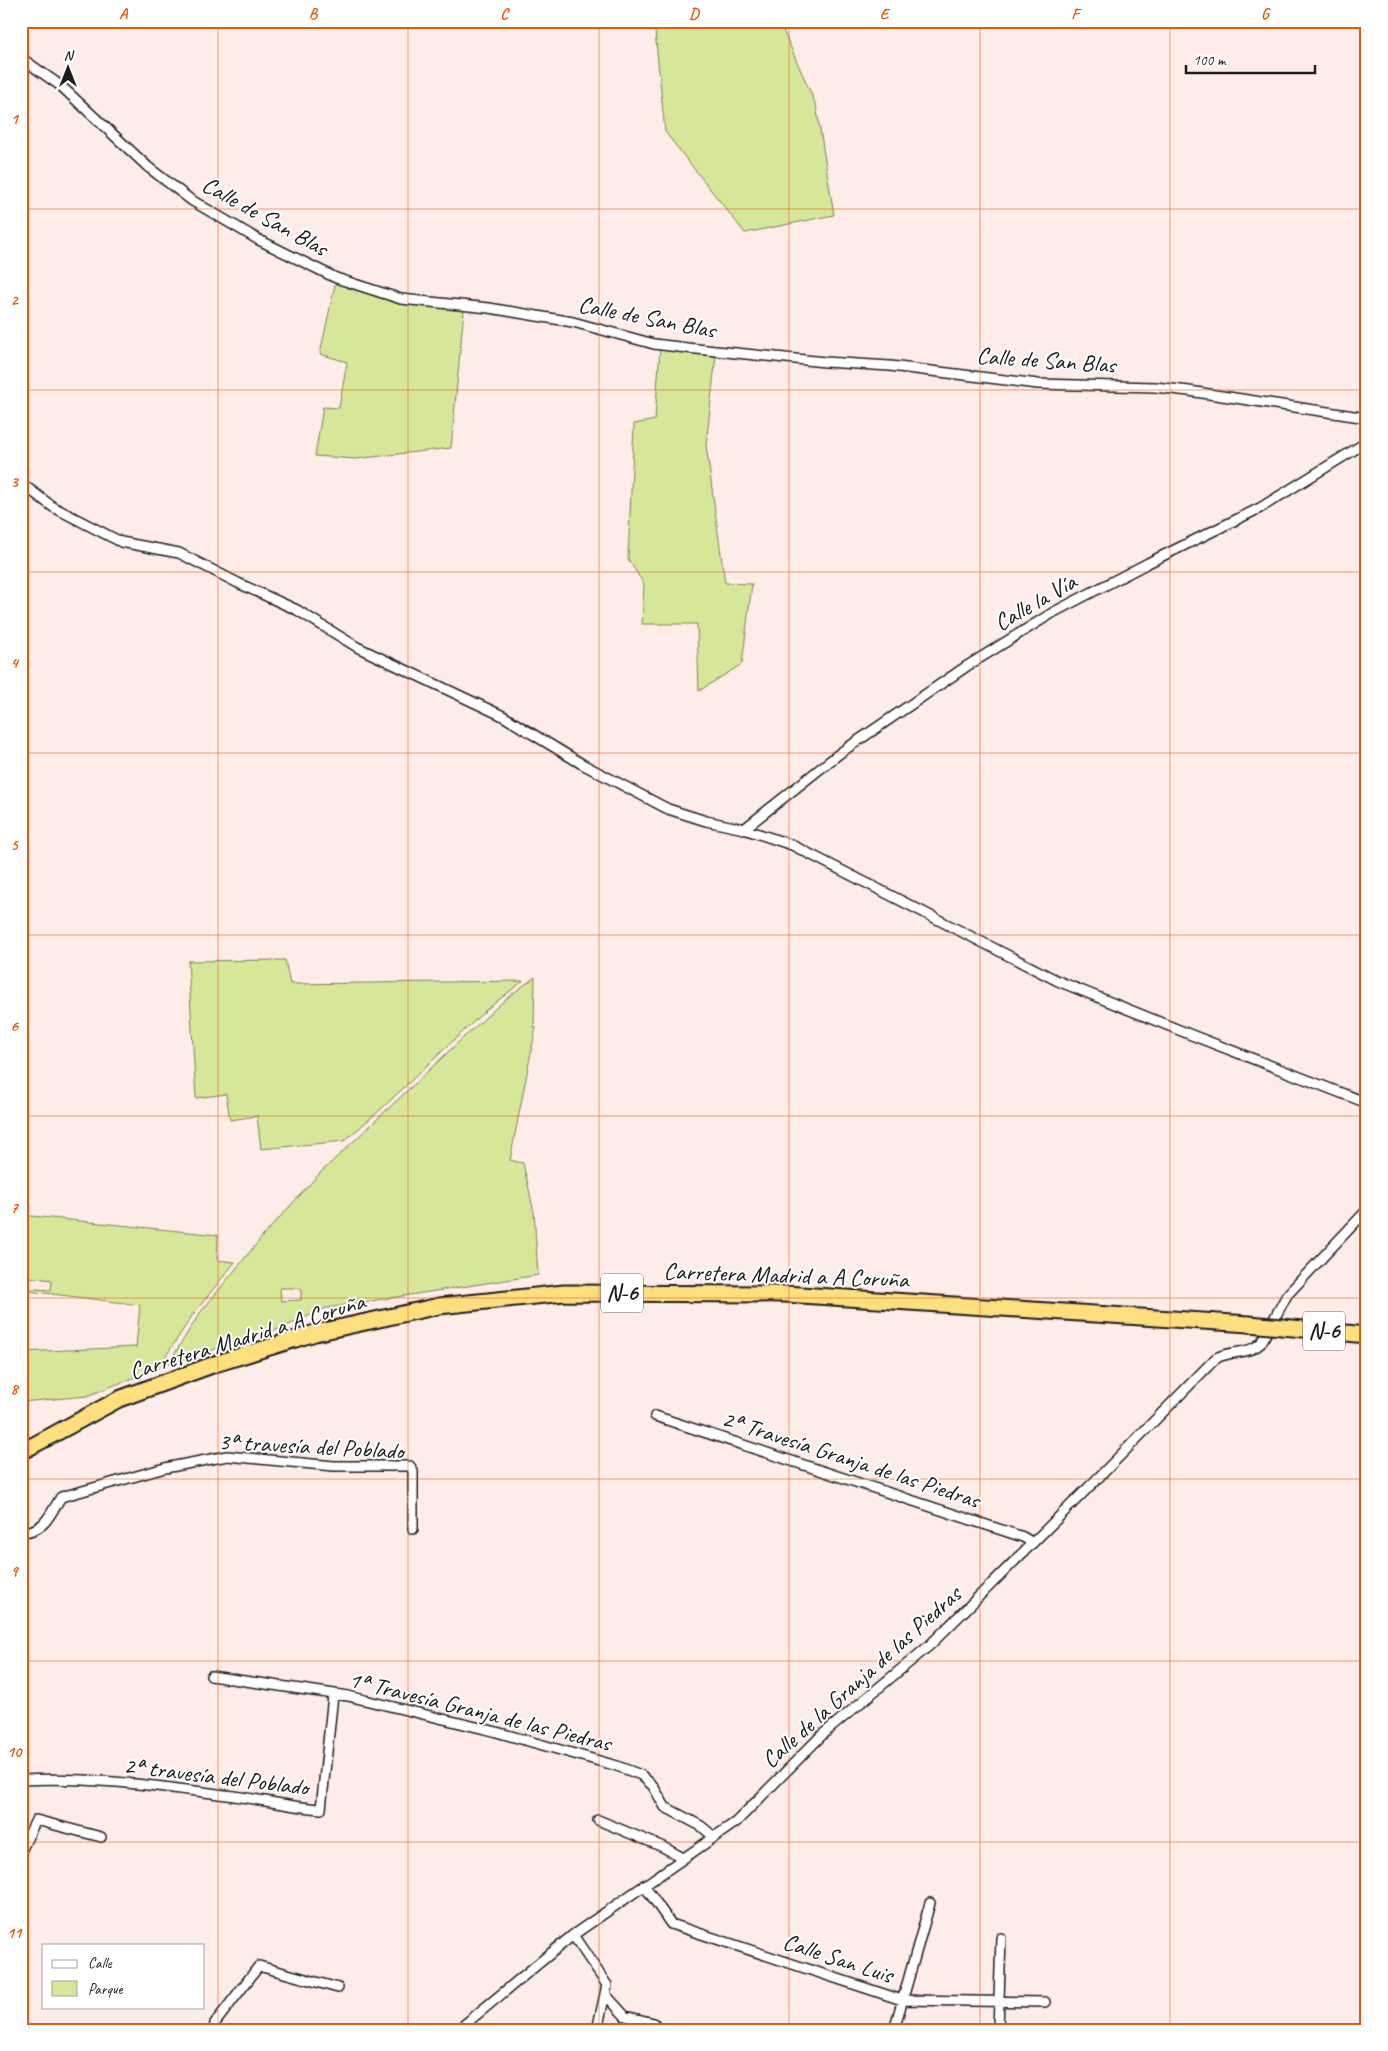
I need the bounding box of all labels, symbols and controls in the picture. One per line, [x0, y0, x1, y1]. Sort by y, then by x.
text: A [119, 4, 129, 24]
text: B [309, 4, 319, 24]
text: C [500, 4, 510, 24]
text: D [689, 4, 700, 24]
text: E [880, 4, 891, 24]
text: F [1071, 4, 1082, 24]
text: G [1261, 4, 1271, 24]
north arrow [42, 42, 92, 92]
scale bar [1186, 42, 1314, 74]
text: N [64, 47, 75, 64]
text: 100 m [1193, 51, 1227, 70]
text: 1 [10, 109, 19, 129]
street label: Calle de San Blas [197, 169, 335, 264]
street label: Calle de San Blas [576, 289, 720, 345]
text: 2 [10, 290, 19, 310]
street label: Calle de San Blas [975, 340, 1118, 380]
text: 3 [10, 472, 19, 492]
street label: Calle la Vía [989, 566, 1083, 637]
text: 4 [10, 653, 19, 673]
text: 5 [11, 835, 20, 855]
text: 6 [10, 1016, 19, 1036]
text: 7 [10, 1198, 19, 1218]
street label: Carretera Madrid a A Coruña [663, 1256, 910, 1294]
road number: N-6 [601, 1274, 643, 1312]
street label: Carretera Madrid a A Coruña [126, 1285, 370, 1386]
road number: N-6 [1303, 1312, 1345, 1350]
text: 8 [10, 1379, 19, 1399]
street label: 2ª Travesía Granja de las Piedras [718, 1403, 985, 1515]
street label: 3ª travesía del Poblado [218, 1426, 407, 1466]
text: 9 [10, 1561, 19, 1581]
street label: Calle de la Granja de las Piedras [755, 1578, 969, 1775]
street label: 1ª Travesía Granja de las Piedras [346, 1664, 616, 1759]
text: 10 [7, 1742, 23, 1762]
street label: 2ª travesía del Poblado [122, 1750, 312, 1803]
text: 11 [7, 1923, 23, 1943]
street label: Calle San Luis [779, 1926, 899, 1991]
legend [42, 1944, 205, 2008]
text: Calle [88, 1954, 113, 1973]
text: Parque [88, 1980, 124, 1999]

